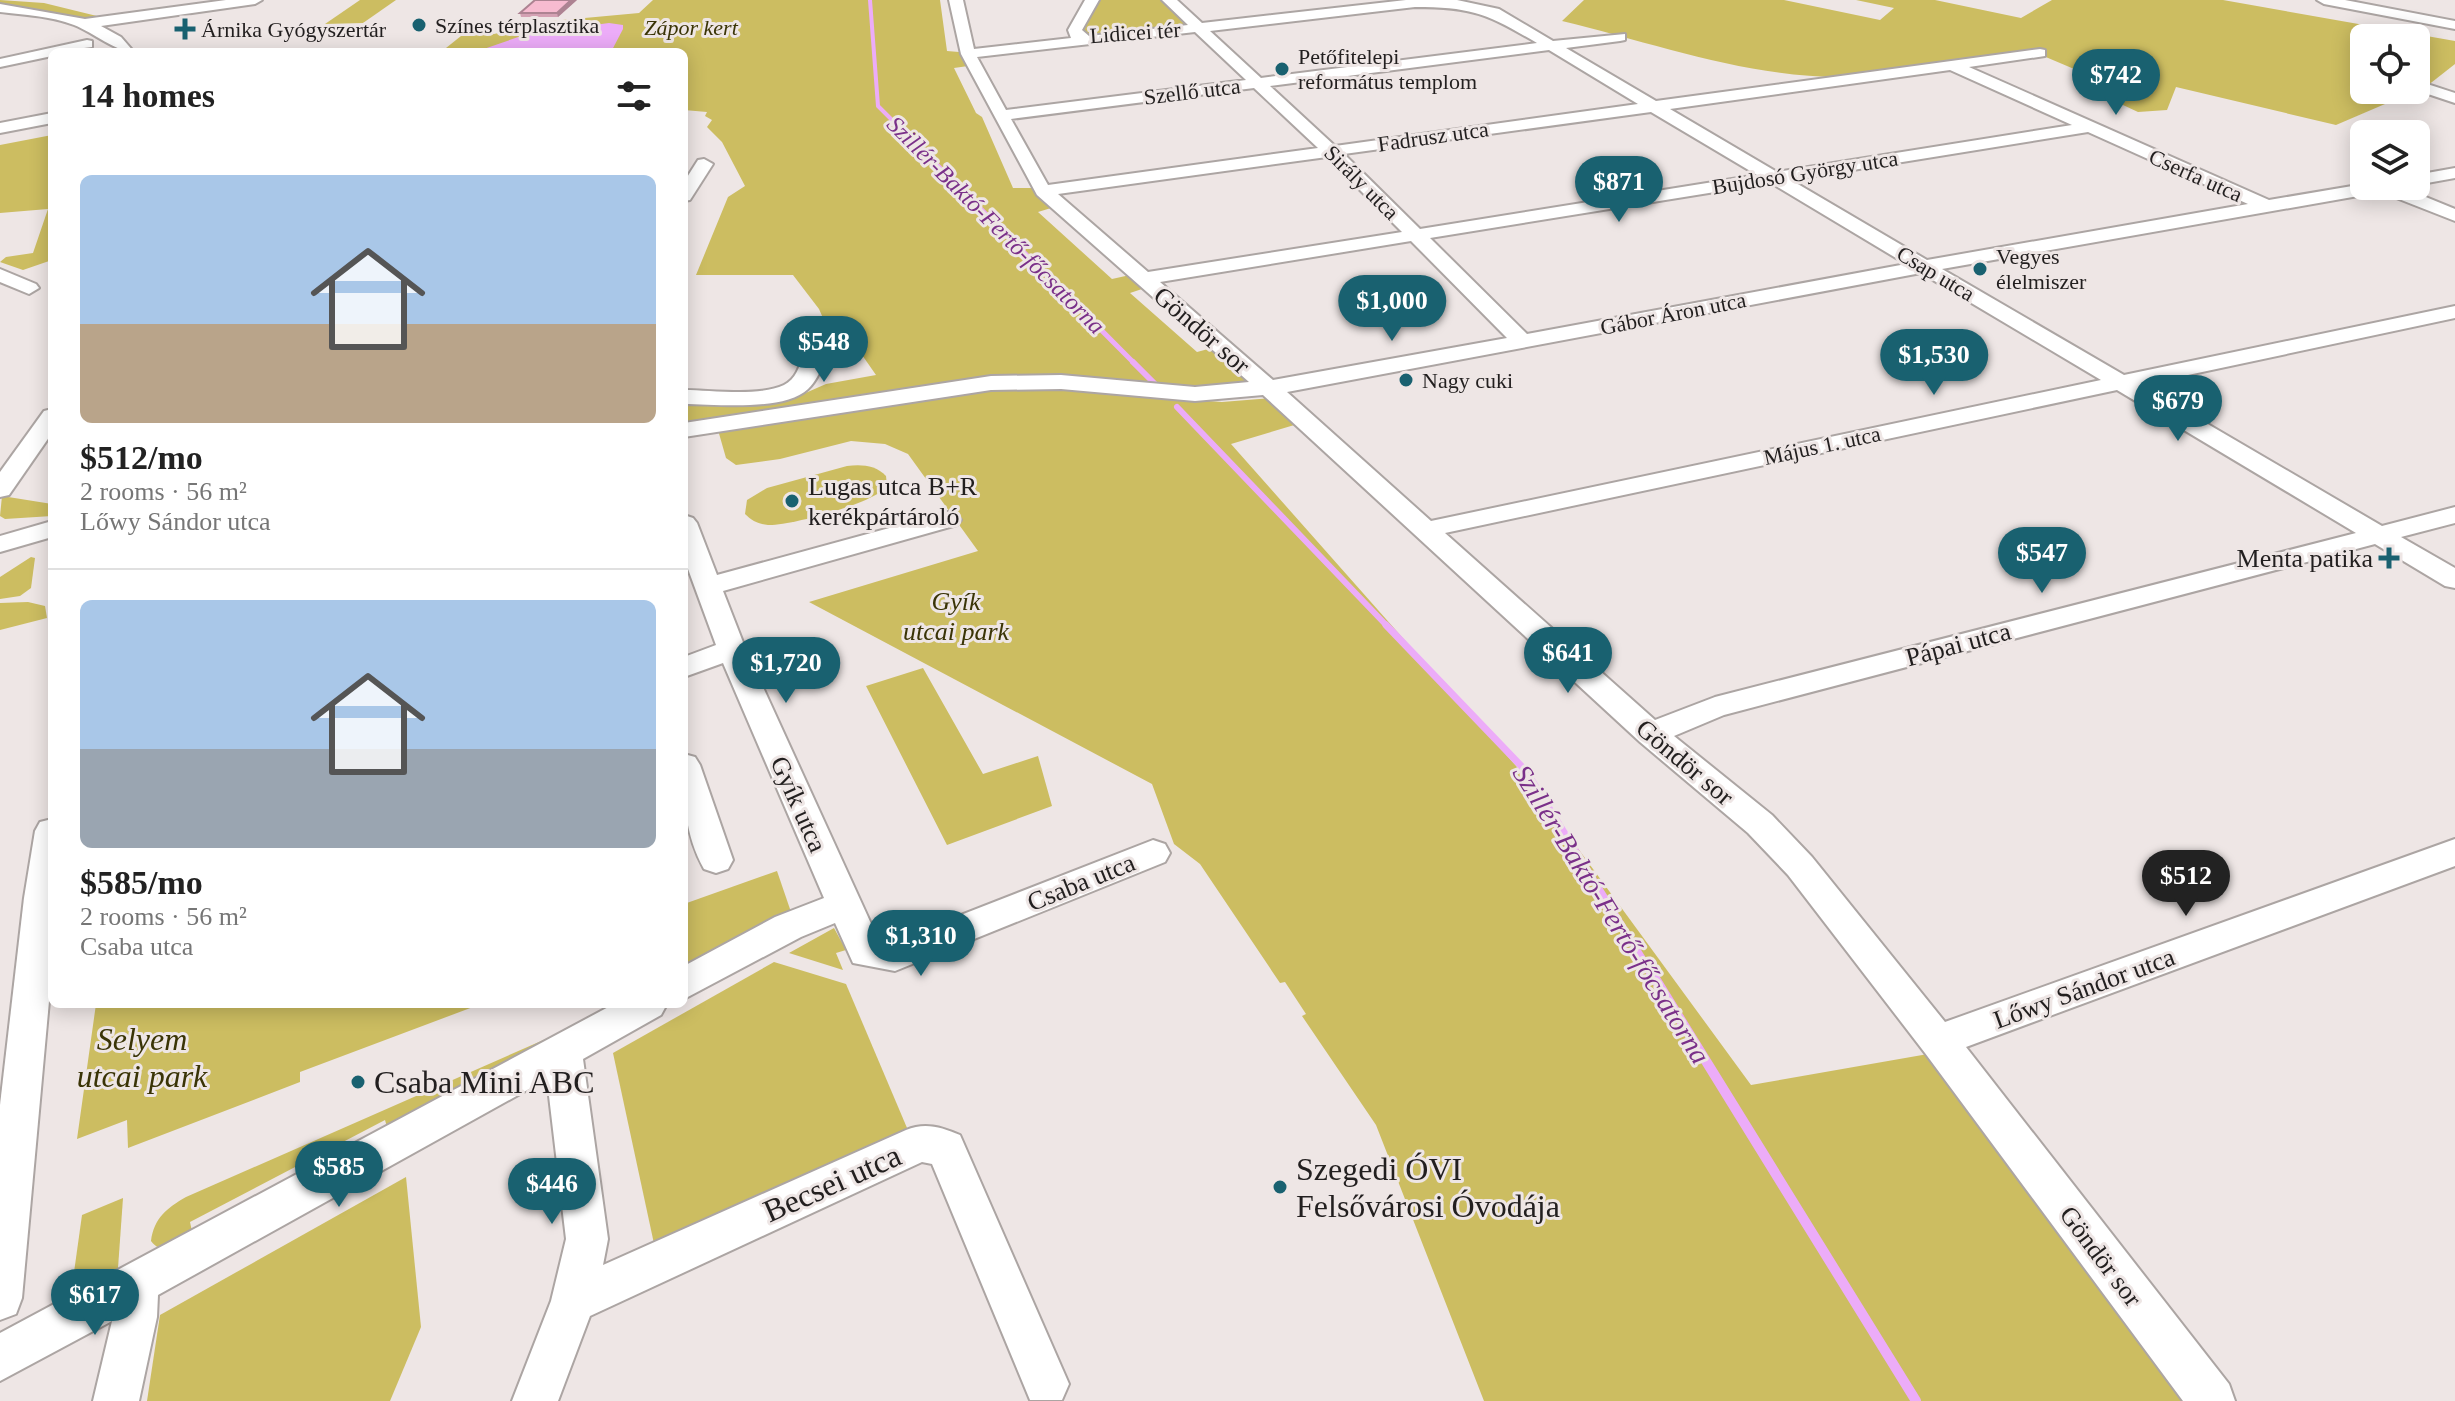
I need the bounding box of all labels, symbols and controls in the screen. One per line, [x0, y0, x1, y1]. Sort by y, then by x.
place label: Színes térplasztika [435, 13, 600, 38]
park label: Zápor kert [644, 15, 739, 40]
marker: Színes térplasztika [410, 16, 428, 34]
place label: Árnika Gyógyszertár [201, 17, 387, 42]
street label: Lidicei tér [1089, 17, 1182, 48]
marker: Árnika Gyógyszertár [176, 20, 194, 38]
map controls [2350, 24, 2430, 200]
button: locate [2350, 24, 2430, 104]
place label: Petőfitelepi református templom [1298, 44, 1477, 94]
pin: $742 [2069, 49, 2163, 117]
marker: Petőfitelepi református templom [1273, 60, 1291, 78]
text: $742 [2090, 60, 2142, 89]
street label: Szellő utca [1142, 73, 1242, 110]
icon: filters [612, 74, 656, 118]
text: 14 homes [80, 77, 215, 114]
water label: Szillér-Baktó-Fertő-főcsatorna [882, 111, 1110, 339]
street label: Fadrusz utca [1376, 116, 1490, 157]
button: layers [2350, 120, 2430, 200]
street label: Sirály utca [1319, 140, 1404, 225]
street label: Cserfa utca [2145, 144, 2247, 207]
street label: Bujdosó György utca [1710, 145, 1900, 200]
pin: $871 [1572, 156, 1666, 224]
text: $871 [1593, 167, 1645, 196]
icon: home [296, 227, 440, 371]
street label: Csap utca [1892, 241, 1979, 306]
place label: Vegyes élelmiszer [1996, 244, 2087, 294]
marker: Vegyes élelmiszer [1971, 260, 1989, 278]
pin: $1,000 [1327, 275, 1457, 343]
street label: Göndör sor [1148, 281, 1256, 380]
text: $1,000 [1356, 286, 1428, 315]
street label: Gábor Áron utca [1598, 287, 1748, 340]
pin: $548 [777, 316, 871, 384]
text: $548 [798, 327, 850, 356]
pin: $1,530 [1869, 329, 1999, 397]
text: $1,530 [1898, 340, 1970, 369]
place label: Nagy cuki [1422, 368, 1513, 393]
marker: Nagy cuki [1397, 371, 1415, 389]
pin: $679 [2131, 375, 2225, 443]
text: $679 [2152, 386, 2204, 415]
street label: Május 1. utca [1761, 421, 1883, 470]
text: $512/mo [80, 439, 203, 476]
place label: Lugas utca B+R kerékpártároló [808, 472, 978, 531]
text: 2 rooms · 56 m² [80, 477, 247, 506]
marker: Lugas utca B+R kerékpártároló [783, 492, 801, 510]
text: Lőwy Sándor utca [80, 507, 271, 536]
pin: $547 [1995, 527, 2089, 595]
text: $547 [2016, 538, 2068, 567]
place label: Menta patika [2237, 544, 2373, 573]
marker: Menta patika [2380, 549, 2398, 567]
park label: Gyík utcai park [903, 587, 1010, 646]
street label: Pápai utca [1902, 616, 2014, 672]
pin: $641 [1521, 627, 1615, 695]
pin: $1,720 [721, 637, 851, 705]
text: $641 [1542, 638, 1594, 667]
text: $1,720 [750, 648, 822, 677]
icon: home [296, 652, 440, 796]
street label: Göndör sor [1630, 713, 1739, 812]
street label: Gyík utca [765, 752, 833, 857]
water label: Szillér-Baktó-Fertő-főcsatorna [1507, 759, 1716, 1069]
street label: Csaba utca [1023, 848, 1140, 917]
pin: $512 [2139, 850, 2233, 918]
text: $512 [2160, 861, 2212, 890]
text: $585/mo [80, 864, 203, 901]
text: 2 rooms · 56 m² [80, 902, 247, 931]
pin: $1,310 [856, 910, 986, 978]
text: $1,310 [885, 921, 957, 950]
text: Csaba utca [80, 932, 193, 961]
street label: Lőwy Sándor utca [1990, 942, 2179, 1035]
park label: Selyem utcai park [77, 1021, 208, 1094]
place label: Csaba Mini ABC [374, 1064, 594, 1100]
marker: Csaba Mini ABC [349, 1073, 367, 1091]
street label: Becsei utca [758, 1137, 906, 1229]
pin: $585 [292, 1141, 386, 1209]
place label: Szegedi ÓVI Felsővárosi Óvodája [1296, 1151, 1560, 1224]
text: $585 [313, 1152, 365, 1181]
pin: $446 [505, 1158, 599, 1226]
text: $446 [526, 1169, 578, 1198]
marker: Szegedi ÓVI Felsővárosi Óvodája [1271, 1178, 1289, 1196]
street label: Göndör sor [2054, 1201, 2148, 1312]
pin: $617 [48, 1269, 142, 1337]
text: $617 [69, 1280, 121, 1309]

